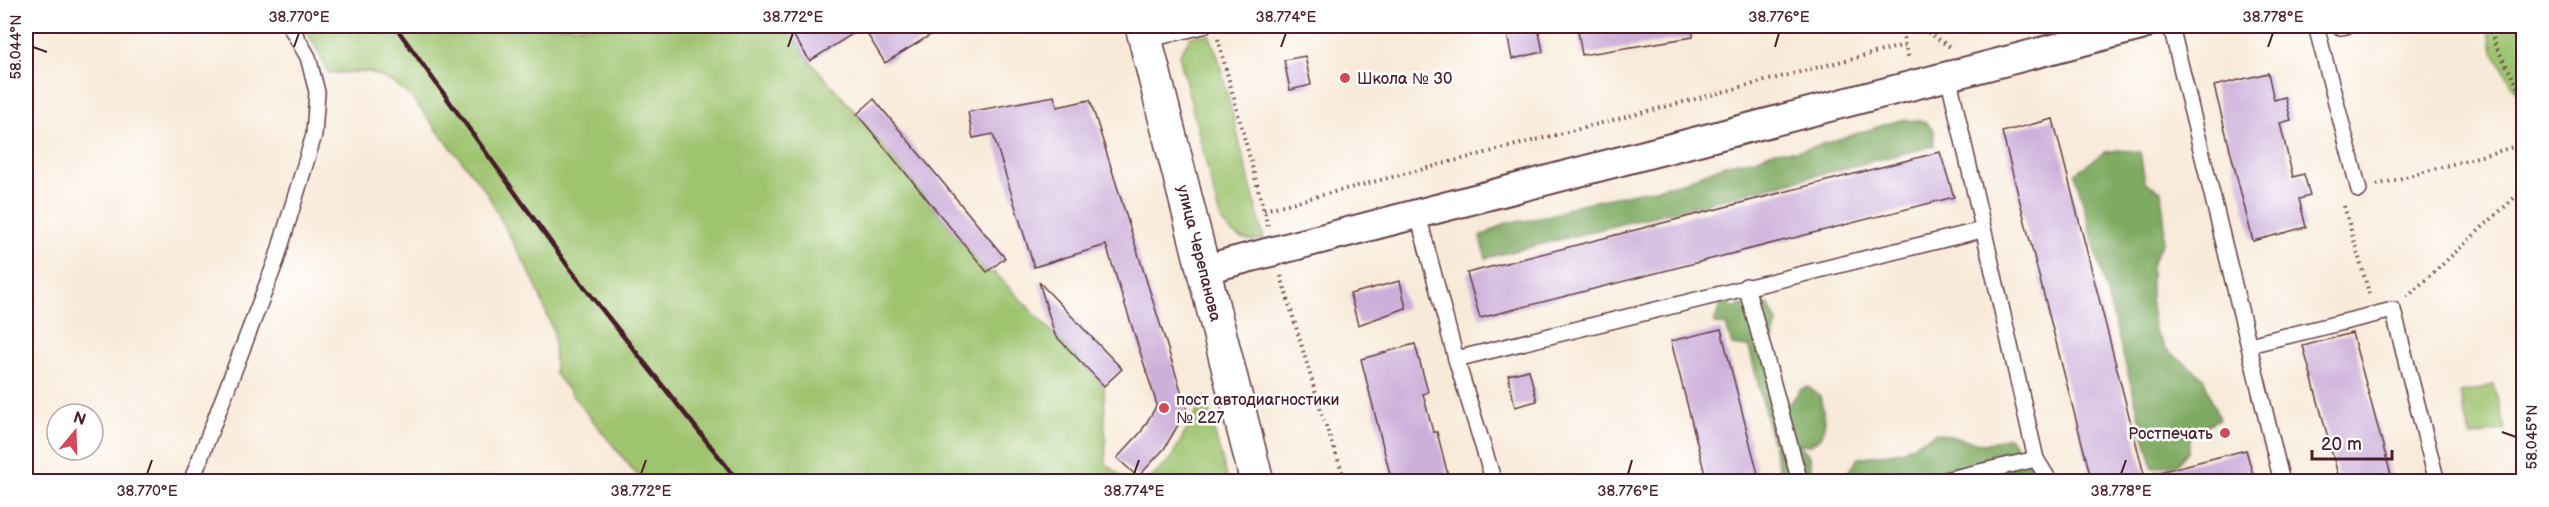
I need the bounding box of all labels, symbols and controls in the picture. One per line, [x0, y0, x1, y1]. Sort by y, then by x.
text: 38.770°E [268, 8, 330, 27]
text: 38.772°E [763, 8, 824, 27]
text: 38.774°E [1256, 8, 1317, 27]
text: 38.776°E [1748, 8, 1810, 27]
text: 38.778°E [2242, 8, 2304, 27]
text: 58.044°N [7, 15, 26, 79]
place label: Школа № 30 [1357, 70, 1453, 89]
marker: Школа № 30 [1338, 71, 1352, 85]
street label: улица Черепанова [1172, 183, 1225, 324]
place label: пост автодиагностики № 227 [1176, 391, 1340, 428]
marker: пост автодиагностики № 227 [1157, 401, 1171, 415]
north arrow [45, 402, 105, 462]
text: 58.045°N [2523, 405, 2542, 469]
text: N [71, 408, 88, 430]
scale bar [2312, 423, 2392, 461]
place label: Ростпечать [2128, 425, 2213, 444]
marker: Ростпечать [2218, 426, 2232, 440]
text: 20 m [2321, 434, 2362, 455]
text: 38.770°E [116, 482, 178, 501]
text: 38.772°E [611, 482, 672, 501]
text: 38.774°E [1104, 482, 1165, 501]
text: 38.776°E [1597, 482, 1659, 501]
text: 38.778°E [2090, 482, 2152, 501]

